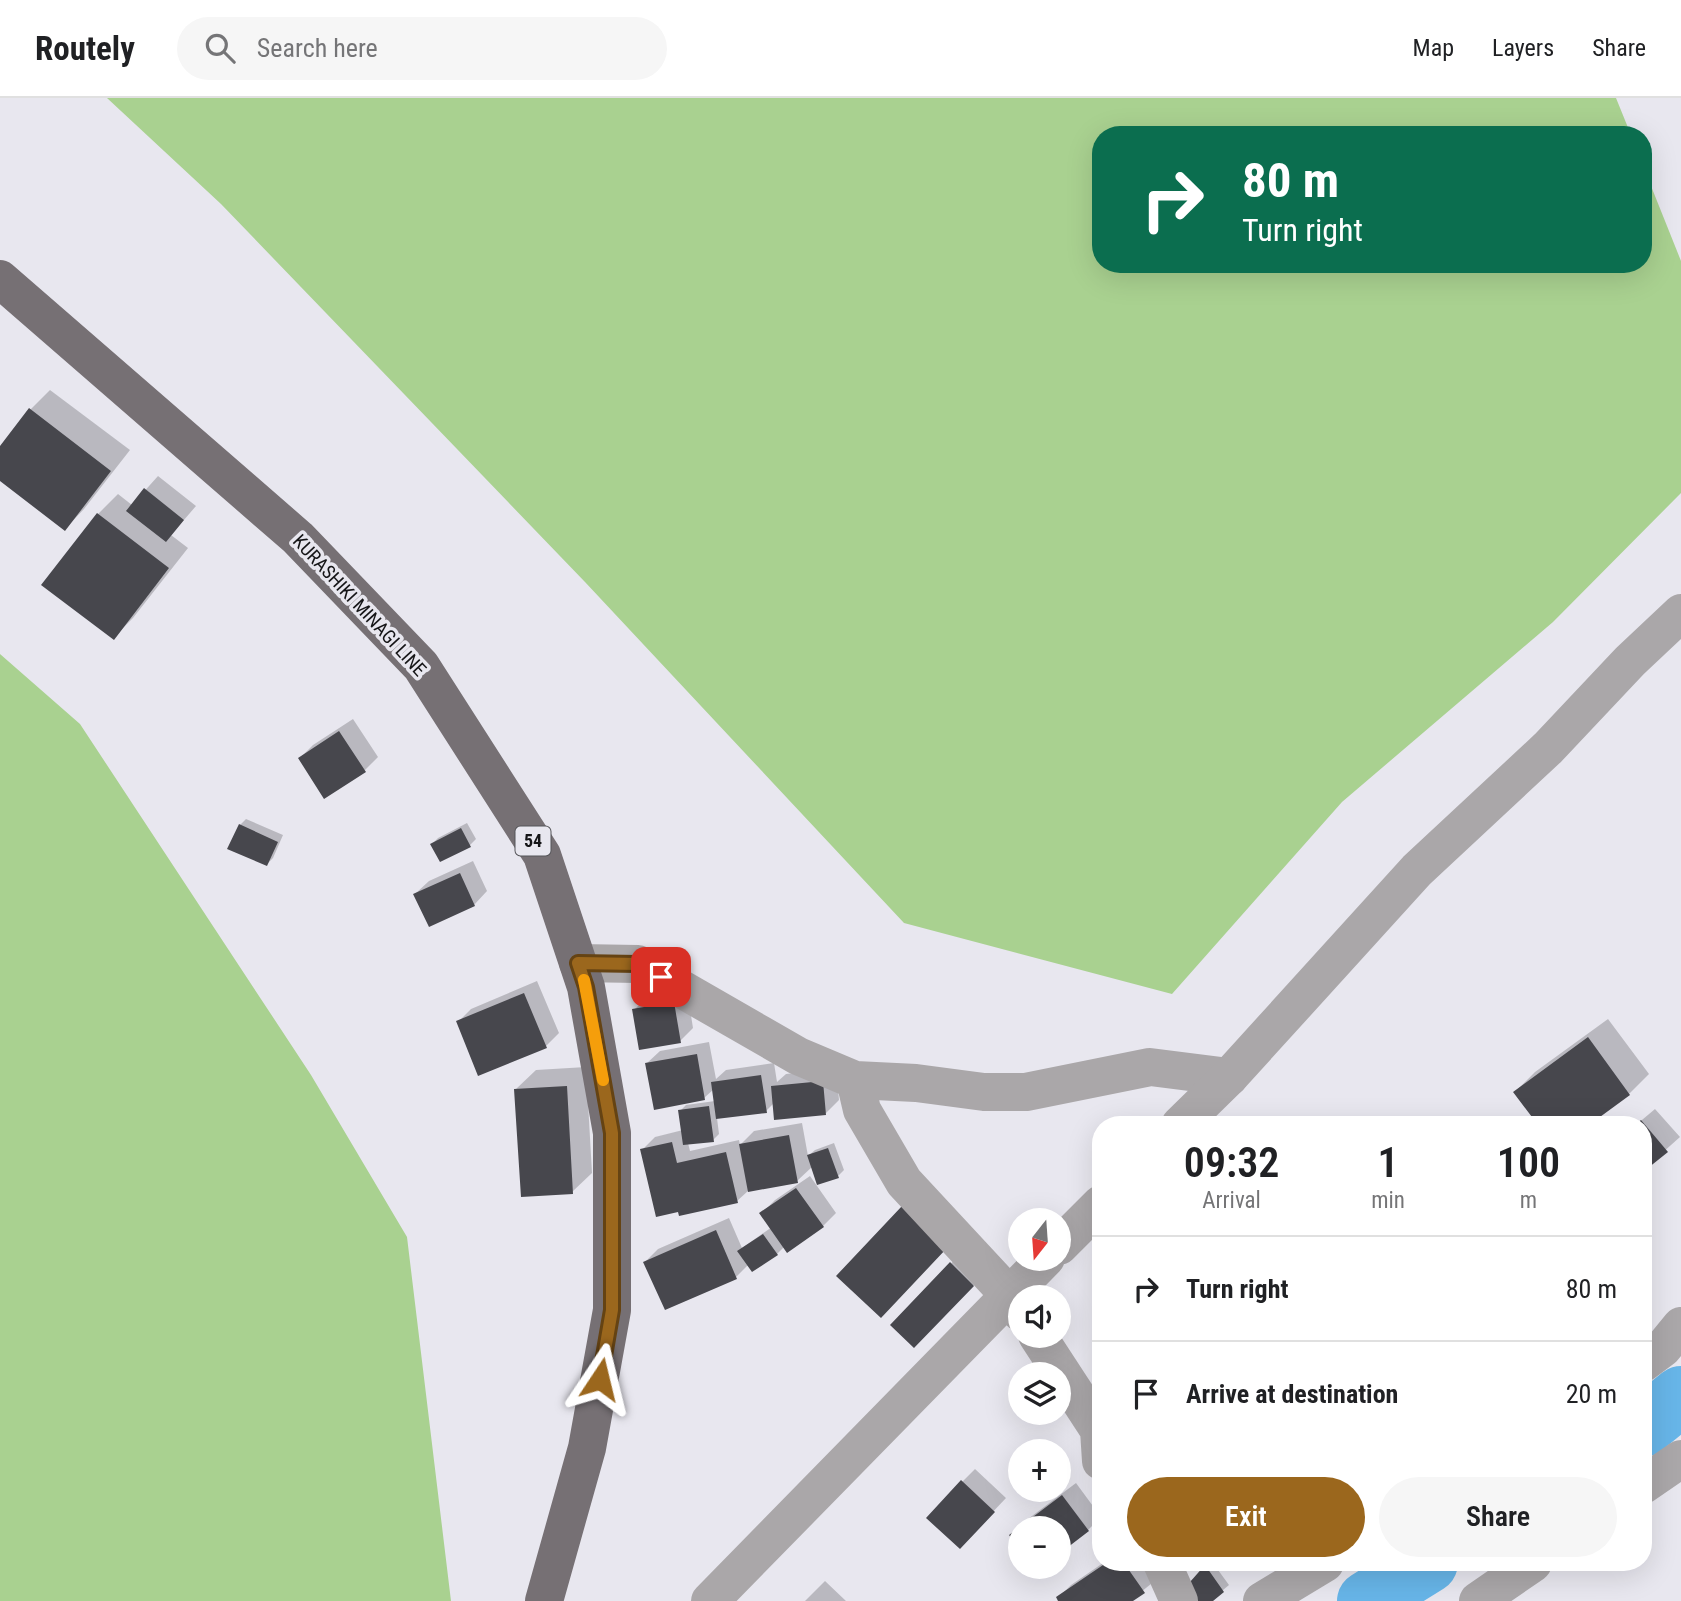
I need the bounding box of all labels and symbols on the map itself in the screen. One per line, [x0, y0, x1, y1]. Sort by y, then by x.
street label: KURASHIKI MINAGI LINE [288, 530, 431, 681]
road number: 54 [516, 826, 550, 856]
pin [631, 947, 691, 1007]
north arrow [1008, 1208, 1071, 1270]
position arrow [563, 1342, 637, 1416]

